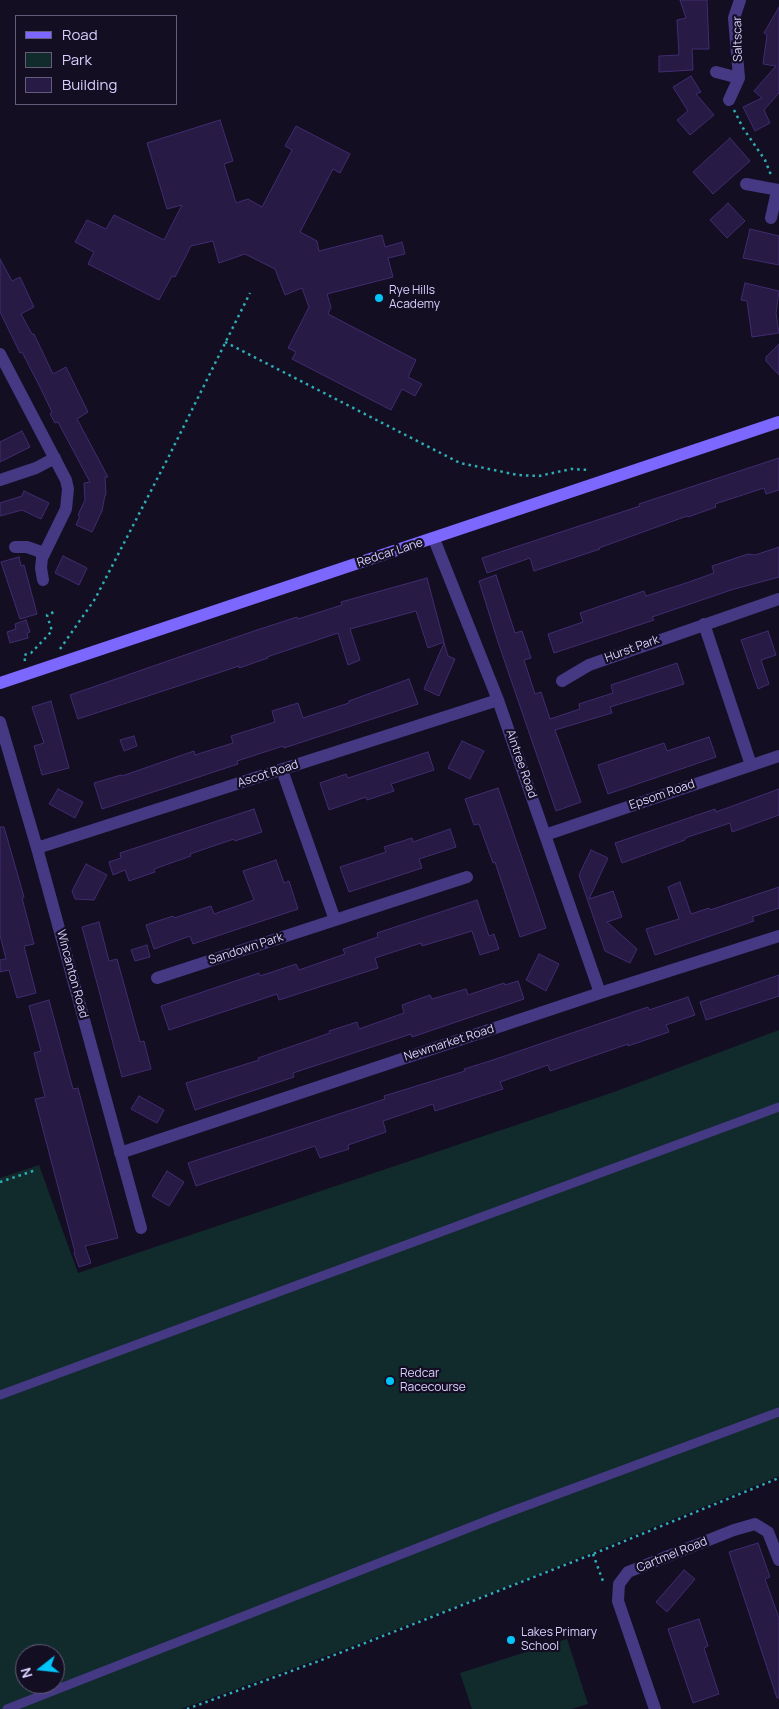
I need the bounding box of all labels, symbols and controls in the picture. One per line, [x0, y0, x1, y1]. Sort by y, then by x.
legend [15, 15, 178, 105]
street label: Saltscar [730, 16, 746, 62]
text: Road [62, 24, 98, 45]
text: Park [62, 49, 92, 70]
text: Building [62, 74, 117, 95]
place label: Rye Hills Academy [389, 284, 440, 312]
marker: Rye Hills Academy [373, 292, 385, 304]
street label: Redcar Lane [355, 536, 425, 570]
street label: Hurst Park [603, 633, 661, 665]
street label: Aintree Road [503, 728, 539, 800]
street label: Ascot Road [236, 757, 300, 791]
street label: Epsom Road [627, 777, 697, 813]
street label: Wincanton Road [53, 928, 91, 1020]
street label: Sandown Park [207, 930, 285, 968]
street label: Newmarket Road [402, 1022, 496, 1064]
place label: Redcar Racecourse [400, 1367, 466, 1395]
marker: Redcar Racecourse [384, 1375, 396, 1387]
street label: Cartmel Road [634, 1534, 710, 1576]
place label: Lakes Primary School [521, 1626, 597, 1654]
marker: Lakes Primary School [505, 1634, 517, 1646]
north arrow [15, 1644, 65, 1694]
text: N [16, 1666, 37, 1680]

